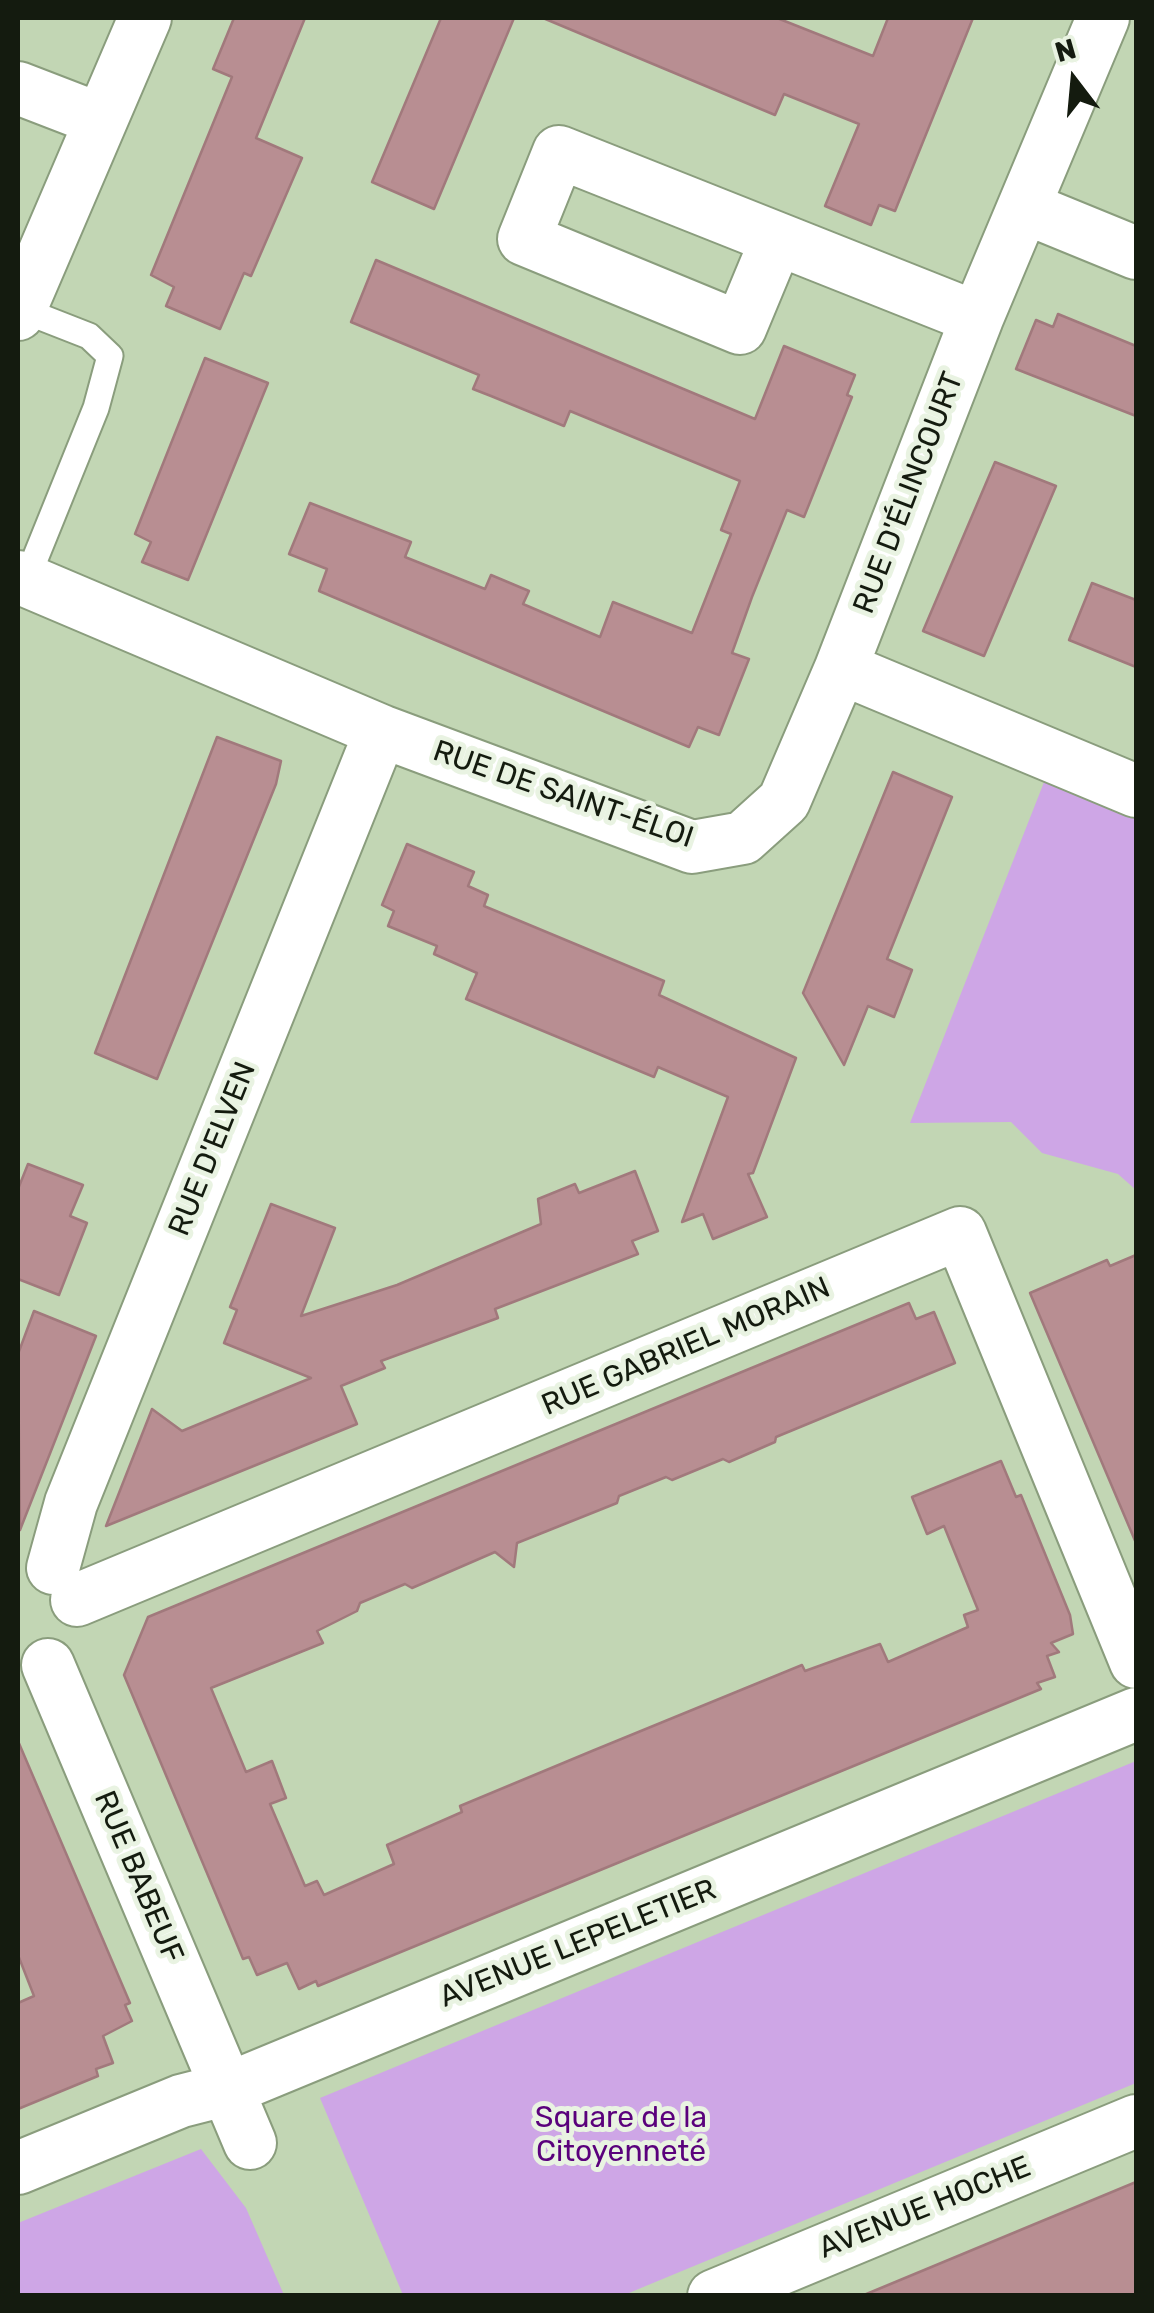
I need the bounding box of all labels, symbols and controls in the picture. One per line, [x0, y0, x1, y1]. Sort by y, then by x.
north arrow [1024, 30, 1124, 130]
text: N [1051, 32, 1080, 69]
street label: RUE D'ÉLINCOURT [846, 367, 972, 619]
street label: RUE DE SAINT-ÉLOI [428, 734, 698, 856]
street label: RUE D'ELVEN [162, 1057, 264, 1241]
street label: RUE GABRIEL MORAIN [536, 1270, 836, 1424]
street label: RUE BABEUF [86, 1786, 190, 1968]
street label: AVENUE LEPELETIER [435, 1872, 721, 2016]
park label: Square de la Citoyenneté [535, 2100, 707, 2170]
street label: AVENUE HOCHE [814, 2149, 1036, 2267]

